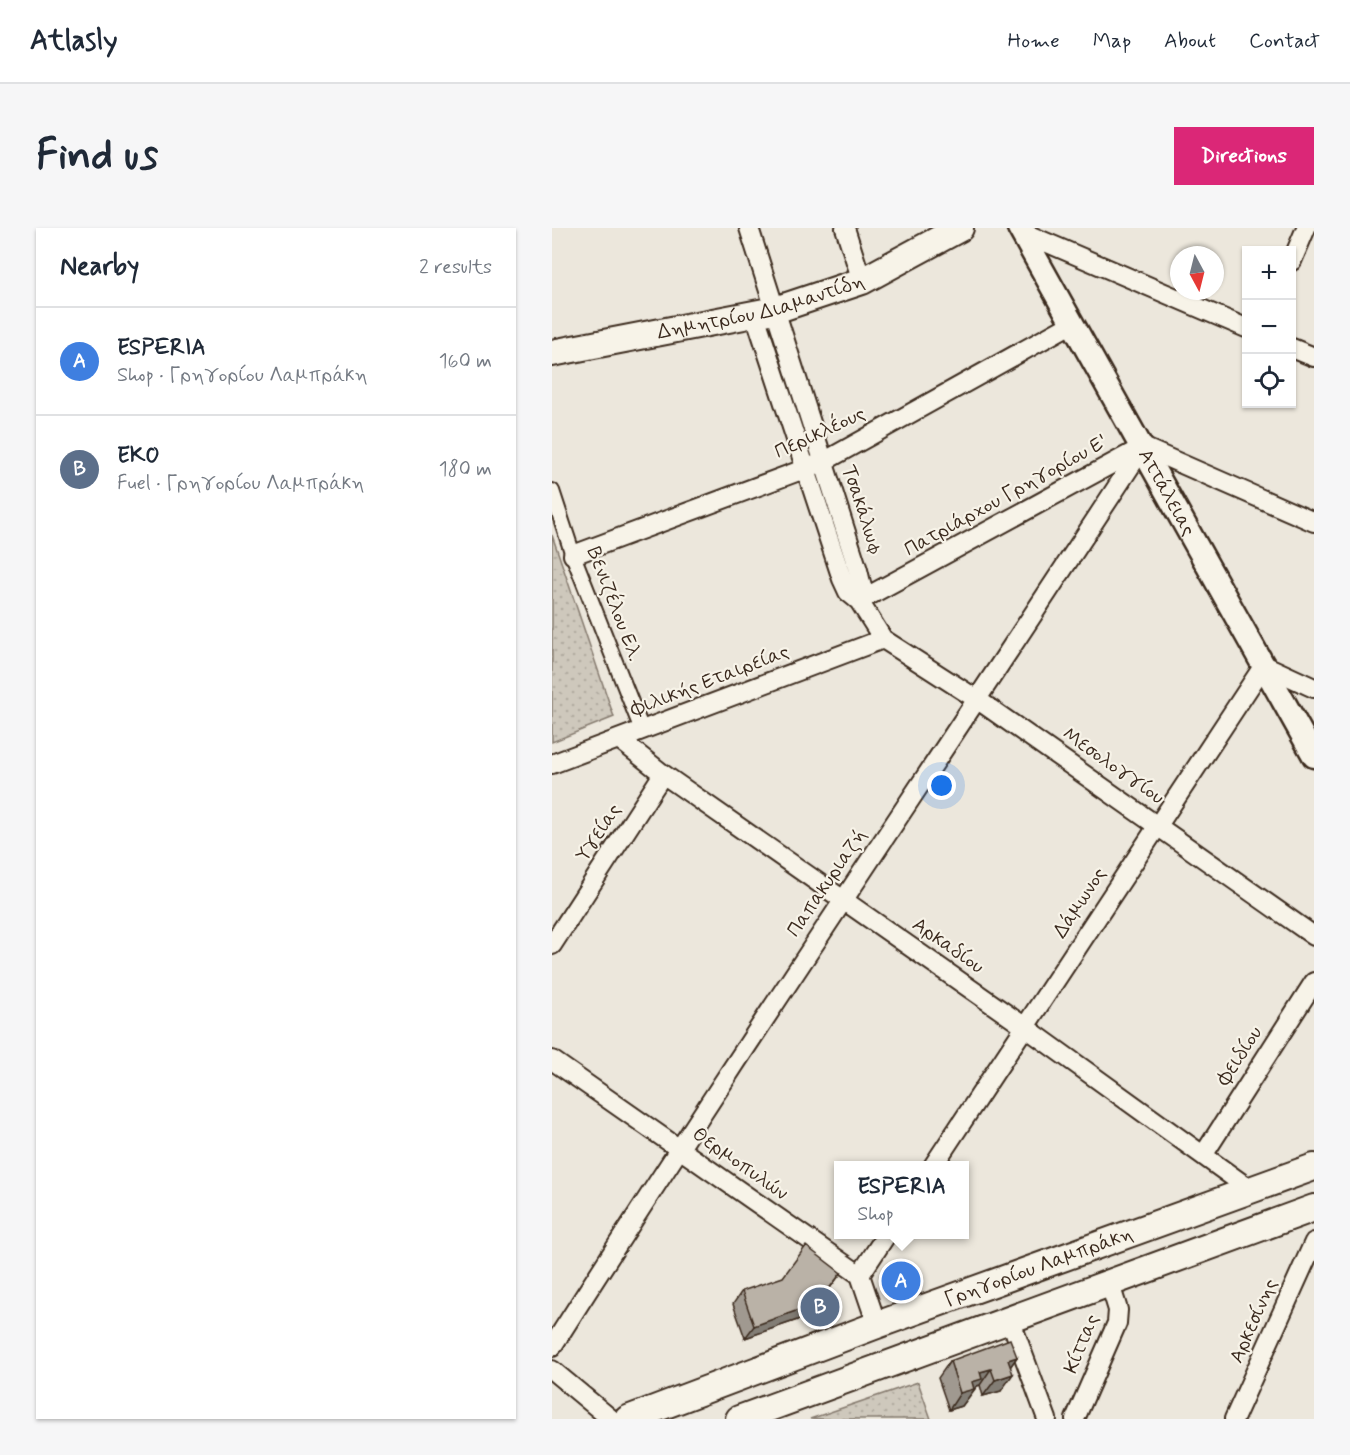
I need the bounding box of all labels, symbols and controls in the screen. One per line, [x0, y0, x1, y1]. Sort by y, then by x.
text: Atlasly [30, 23, 118, 60]
text: Home [1008, 27, 1060, 55]
text: Map [1093, 27, 1131, 55]
text: About [1164, 27, 1216, 55]
text: Contact [1249, 27, 1320, 55]
button: Directions [1174, 127, 1314, 185]
text: Find us [36, 129, 158, 184]
north arrow [1170, 246, 1224, 300]
map controls [1242, 246, 1296, 408]
button: + [1242, 246, 1296, 300]
text: Nearby [60, 250, 139, 284]
text: 2 results [419, 254, 492, 281]
street label: Δημητρίου Διαμαντίδη [655, 268, 868, 346]
button: − [1242, 300, 1296, 354]
text: ESPERIA [117, 334, 206, 362]
text: A [73, 348, 86, 375]
text: 160 m [439, 348, 492, 375]
button: locate [1242, 354, 1296, 408]
text: Shop · Γρηγορίου Λαμπράκη [117, 362, 368, 389]
street label: Περικλέους [770, 400, 870, 466]
street label: Πατριάρχου Γρηγορίου Ε' [899, 429, 1113, 563]
text: EKO [117, 442, 160, 470]
street label: Αττάλειας [1132, 444, 1202, 541]
text: B [73, 456, 86, 483]
text: 180 m [439, 456, 492, 483]
street label: Τσακάλωφ [835, 462, 889, 558]
text: Fuel · Γρηγορίου Λαμπράκη [117, 470, 364, 497]
street label: Βενιζέλου Ελ. [580, 543, 648, 665]
street label: Φιλικής Εταιρείας [626, 638, 793, 724]
street label: Μεσολογγίου [1057, 721, 1169, 811]
your location [927, 771, 956, 800]
street label: Υγείας [570, 798, 628, 867]
street label: Παπακυριαζή [781, 823, 873, 943]
street label: Δάμωνος [1047, 862, 1113, 944]
street label: Αρκαδίου [907, 911, 989, 981]
street label: Φειδίου [1210, 1021, 1269, 1092]
street label: Θερμοπυλών [687, 1121, 794, 1207]
popup [834, 1161, 969, 1239]
text: ESPERIA [857, 1173, 946, 1201]
text: Shop [857, 1201, 894, 1228]
street label: Γρηγορίου Λαμπράκη [941, 1220, 1137, 1313]
pin: A [882, 1258, 920, 1304]
street label: Αρκεσίνης [1223, 1274, 1285, 1367]
pin: B [800, 1284, 840, 1330]
street label: Κίττας [1058, 1310, 1106, 1378]

